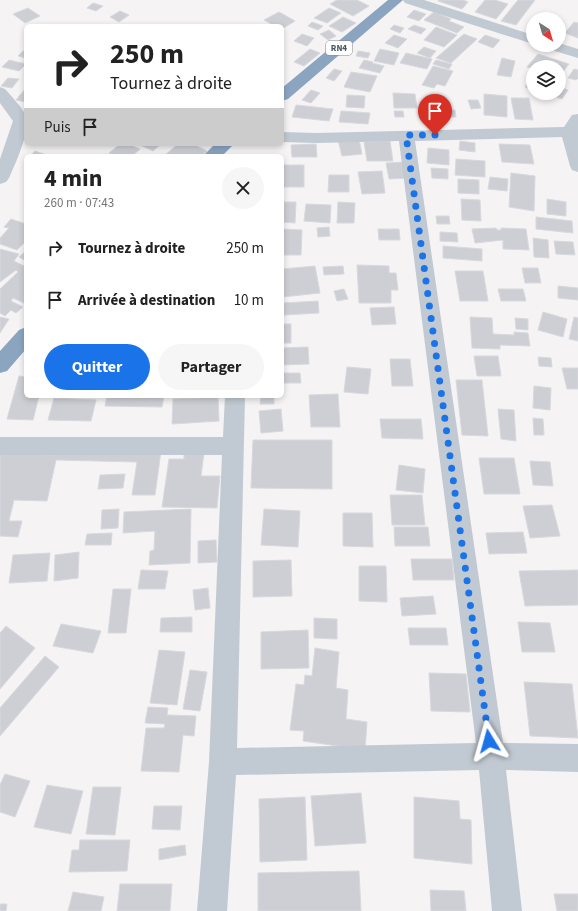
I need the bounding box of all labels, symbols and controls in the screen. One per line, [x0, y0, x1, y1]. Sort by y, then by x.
north arrow [526, 12, 566, 52]
map controls [526, 12, 566, 100]
text: 250 m [110, 34, 184, 74]
icon: right [44, 40, 96, 92]
road number: RN4 [326, 41, 352, 55]
button: layers [526, 60, 566, 100]
text: Tournez à droite [110, 71, 232, 96]
pin [418, 94, 452, 135]
icon: arrive [424, 100, 446, 122]
icon: arrive [79, 116, 101, 138]
text: Puis [44, 117, 71, 138]
text: 4 min [44, 161, 102, 196]
button: close [222, 167, 264, 209]
text: 260 m · 07:43 [44, 194, 114, 212]
icon: right [44, 237, 66, 259]
text: Tournez à droite [78, 238, 185, 259]
text: 250 m [226, 238, 264, 259]
icon: arrive [44, 289, 66, 311]
text: Arrivée à destination [78, 290, 215, 311]
text: 10 m [234, 290, 264, 311]
button: Quitter [44, 344, 150, 390]
button: Partager [158, 344, 264, 390]
position arrow [468, 720, 510, 762]

